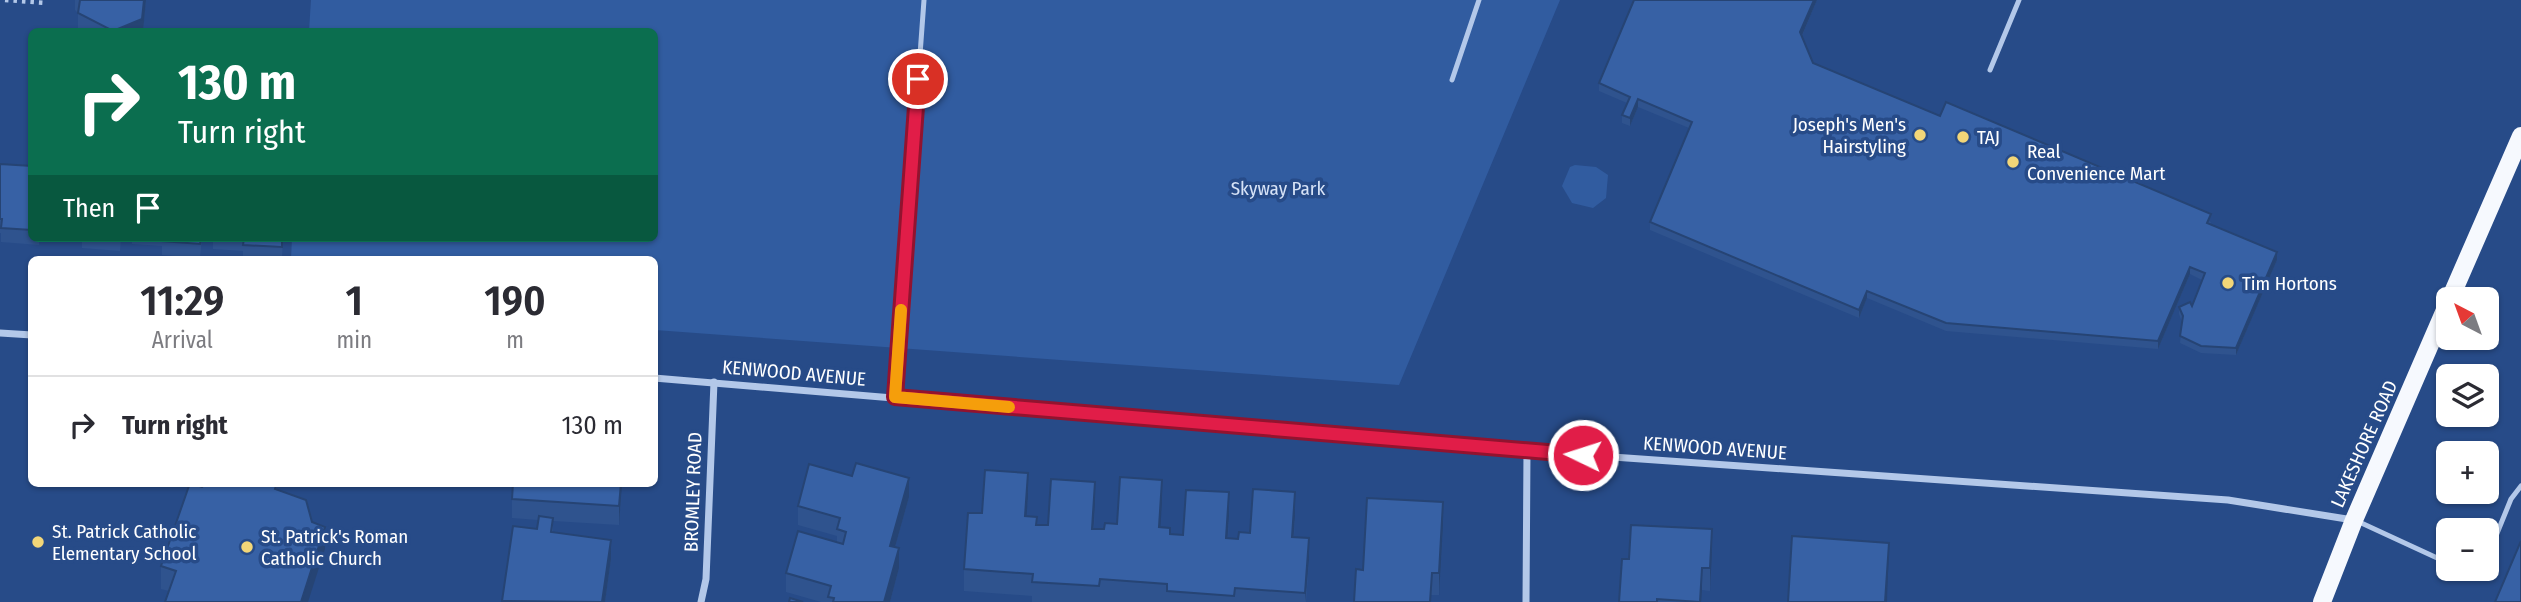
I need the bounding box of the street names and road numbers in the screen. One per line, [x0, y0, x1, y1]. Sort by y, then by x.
street label: KENWOOD AVENUE [721, 355, 867, 391]
street label: LAKESHORE ROAD [2326, 377, 2402, 511]
street label: BROMLEY ROAD [679, 432, 707, 552]
street label: KENWOOD AVENUE [1642, 432, 1788, 465]

